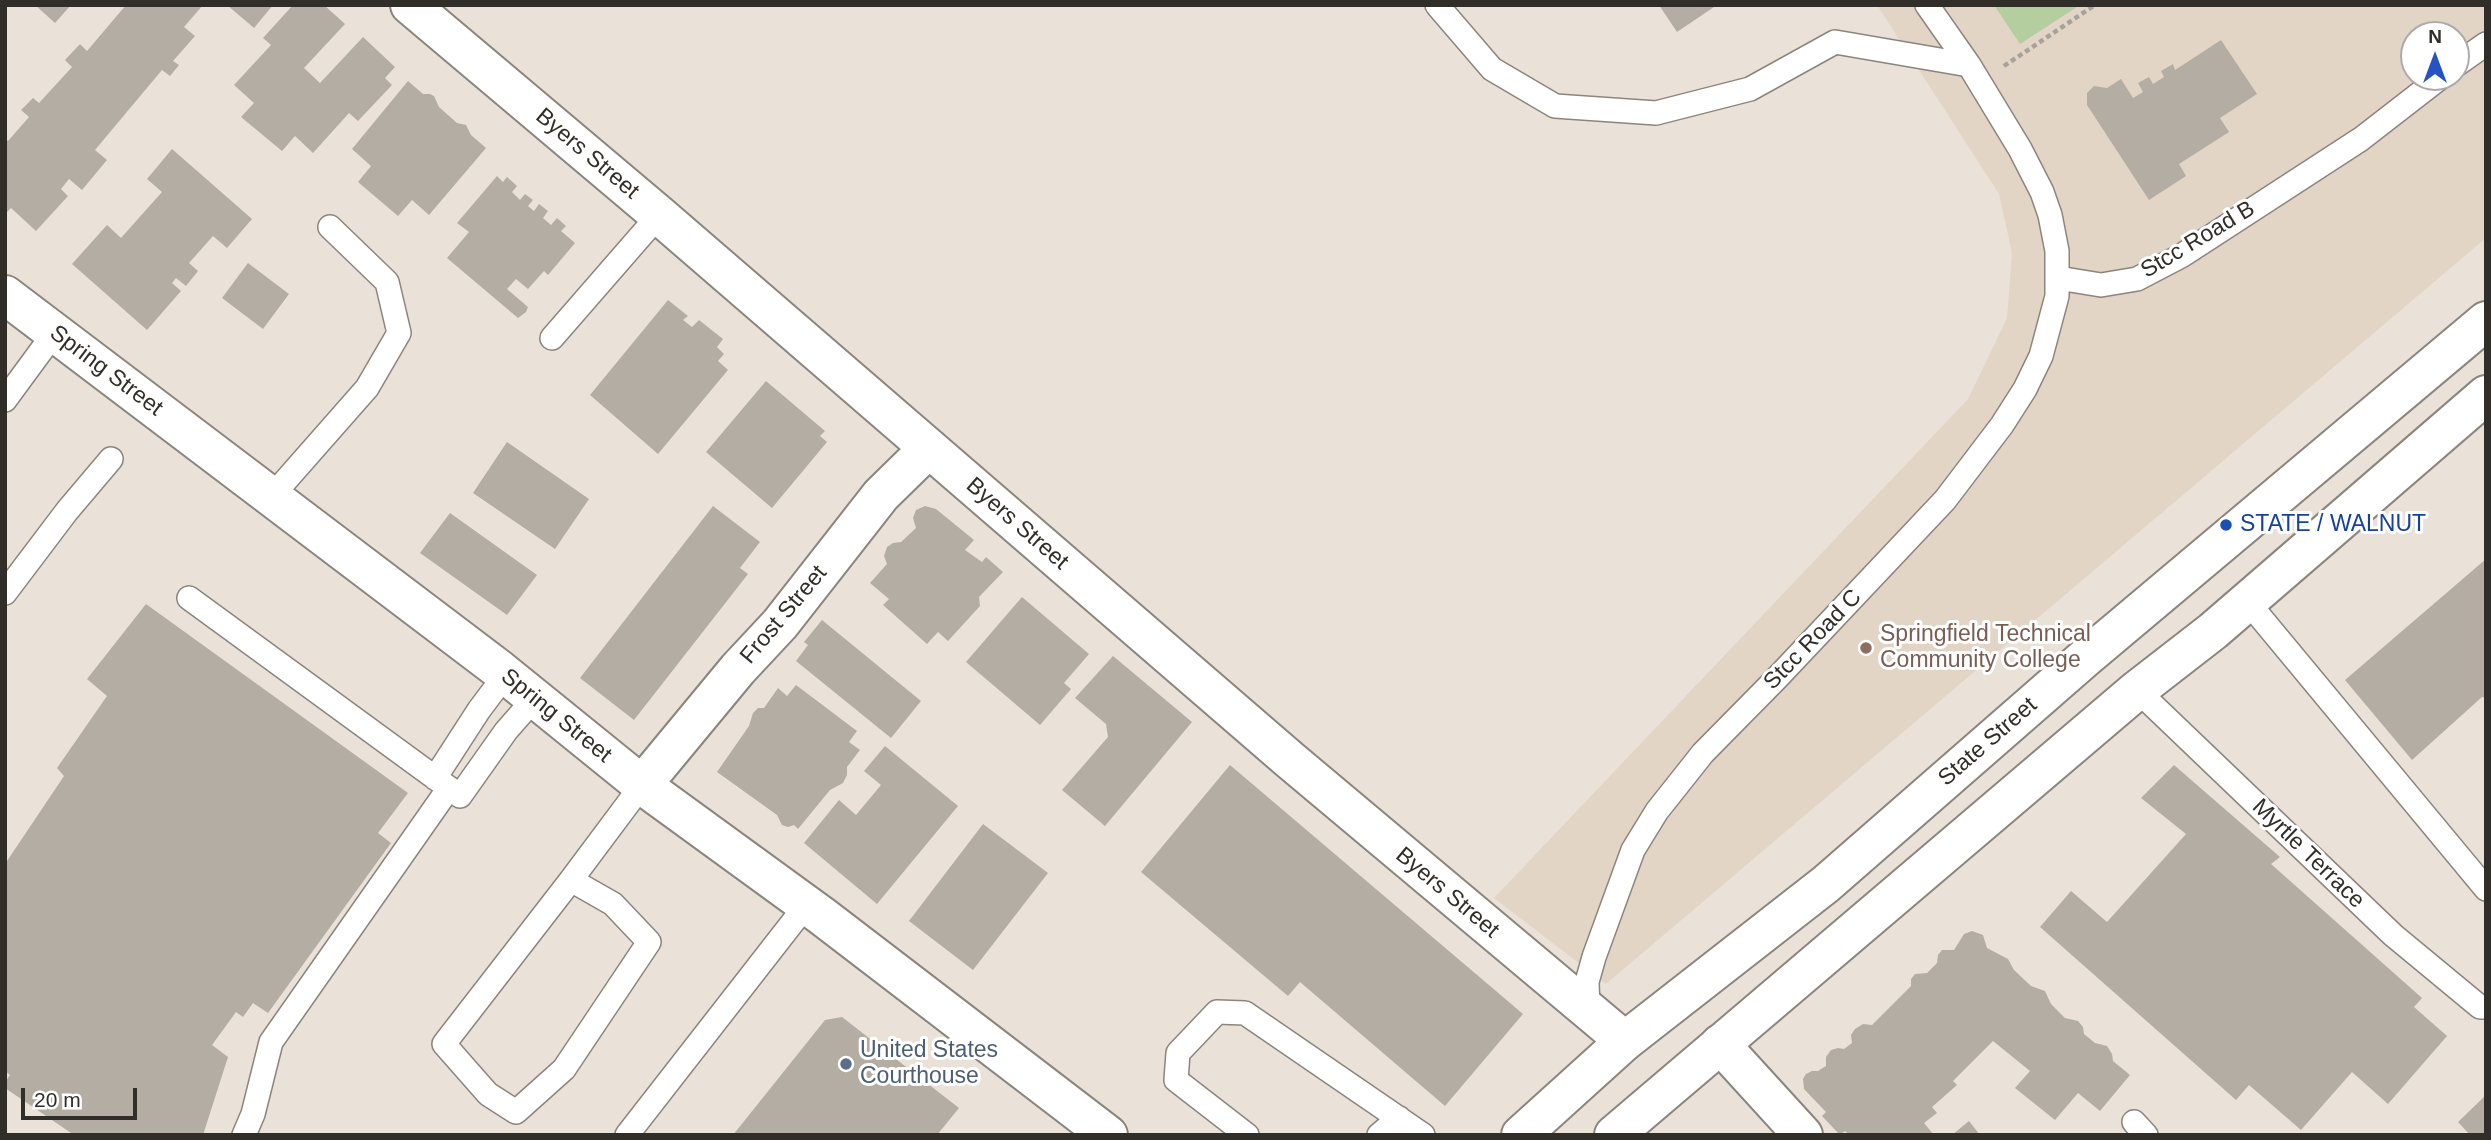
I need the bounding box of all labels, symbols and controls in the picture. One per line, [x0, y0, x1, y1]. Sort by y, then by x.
north arrow [2400, 21, 2470, 91]
text: N [2428, 26, 2442, 47]
street label: Byers Street [530, 103, 644, 205]
street label: Stcc Road B [2136, 195, 2260, 285]
street label: Spring Street [44, 320, 168, 422]
street label: Byers Street [960, 472, 1074, 576]
place label: STATE / WALNUT [2240, 511, 2426, 539]
marker: STATE / WALNUT [2218, 517, 2234, 533]
street label: Frost Street [735, 560, 833, 670]
street label: Stcc Road C [1758, 584, 1868, 696]
place label: Springfield Technical Community College [1880, 621, 2091, 675]
marker: Springfield Technical Community College [1858, 640, 1874, 656]
street label: Spring Street [495, 663, 617, 769]
street label: State Street [1933, 692, 2043, 792]
street label: Myrtle Terrace [2246, 793, 2370, 915]
street label: Byers Street [1390, 842, 1504, 944]
place label: United States Courthouse [860, 1037, 998, 1091]
marker: United States Courthouse [838, 1056, 854, 1072]
scale bar [24, 1074, 140, 1118]
text: 20 m [34, 1088, 81, 1111]

